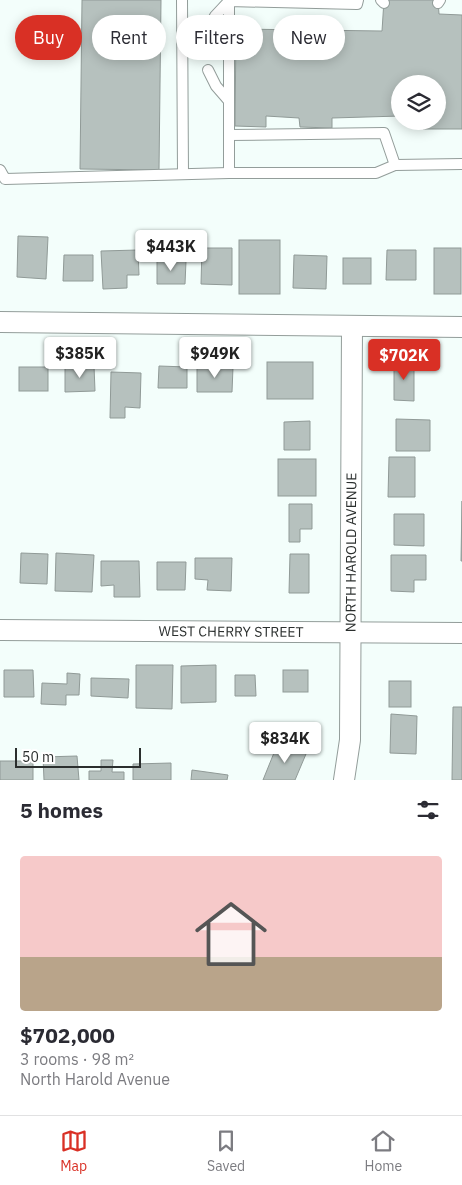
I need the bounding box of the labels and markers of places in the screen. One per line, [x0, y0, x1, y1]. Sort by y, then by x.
pin: $443K [136, 230, 206, 272]
pin: $385K [45, 336, 115, 379]
pin: $949K [180, 336, 250, 379]
pin: $702K [369, 338, 439, 381]
pin: $834K [250, 722, 320, 764]

